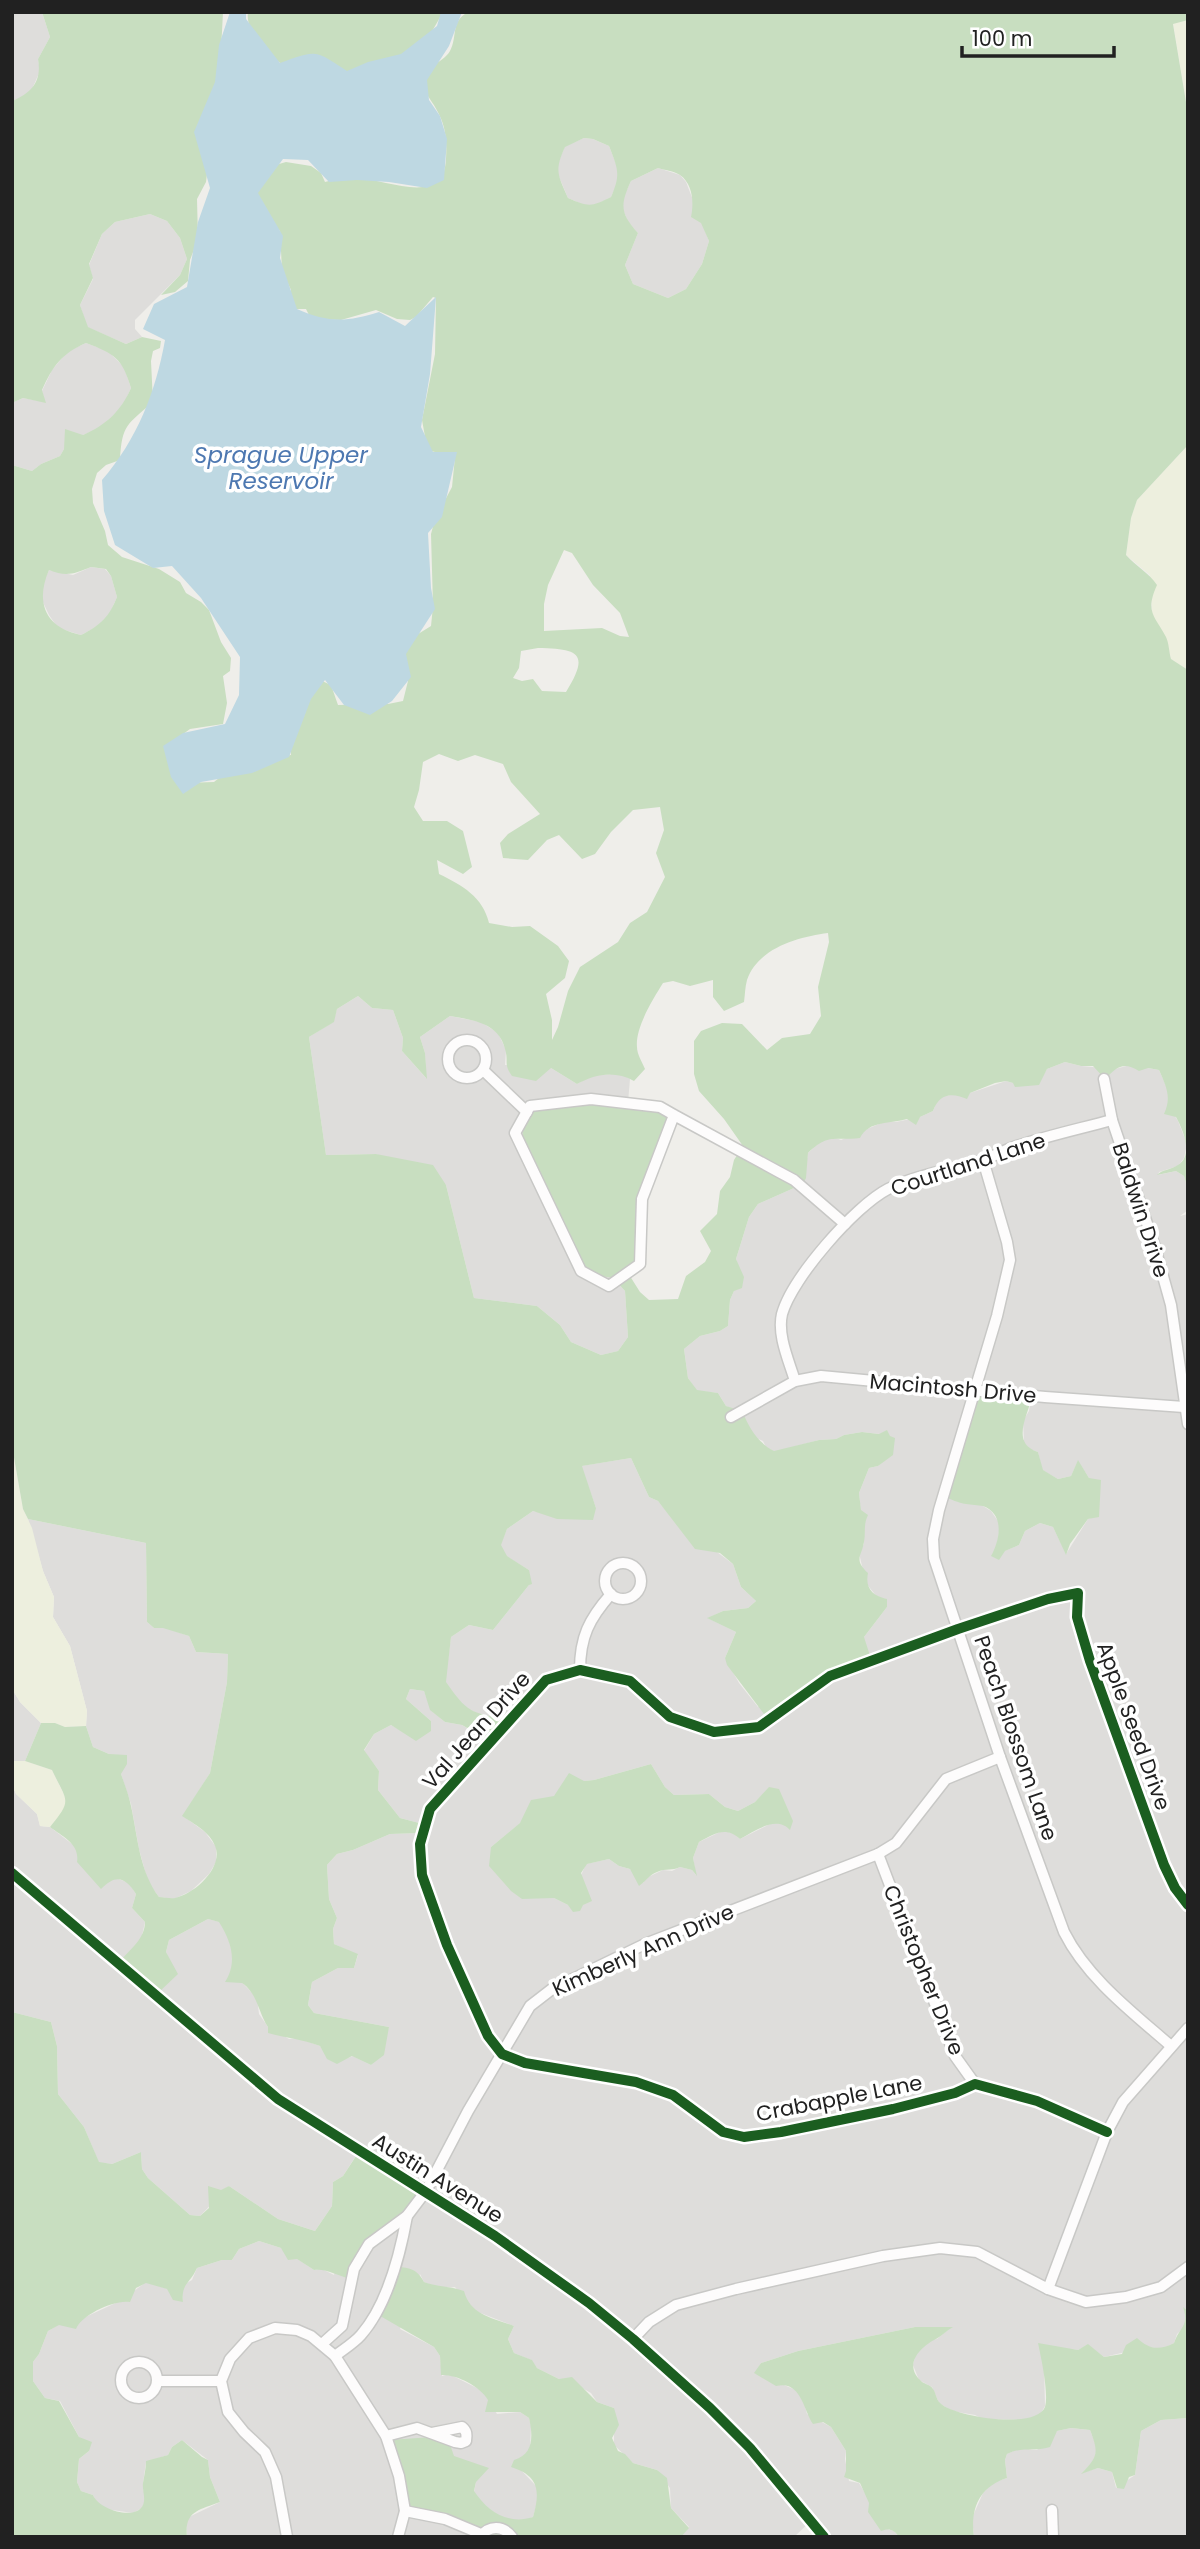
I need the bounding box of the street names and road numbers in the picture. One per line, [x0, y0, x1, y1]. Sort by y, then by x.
street label: Courtland Lane [887, 1125, 1049, 1203]
street label: Baldwin Drive [1105, 1139, 1177, 1281]
street label: Macintosh Drive [868, 1366, 1038, 1410]
street label: Peach Blossom Lane [967, 1632, 1065, 1844]
street label: Apple Seed Drive [1090, 1638, 1178, 1814]
street label: Val Jean Drive [415, 1665, 537, 1795]
street label: Christopher Drive [877, 1880, 971, 2060]
street label: Kimberly Ann Drive [547, 1897, 739, 2003]
street label: Crabapple Lane [754, 2068, 924, 2128]
street label: Austin Avenue [367, 2126, 509, 2230]

